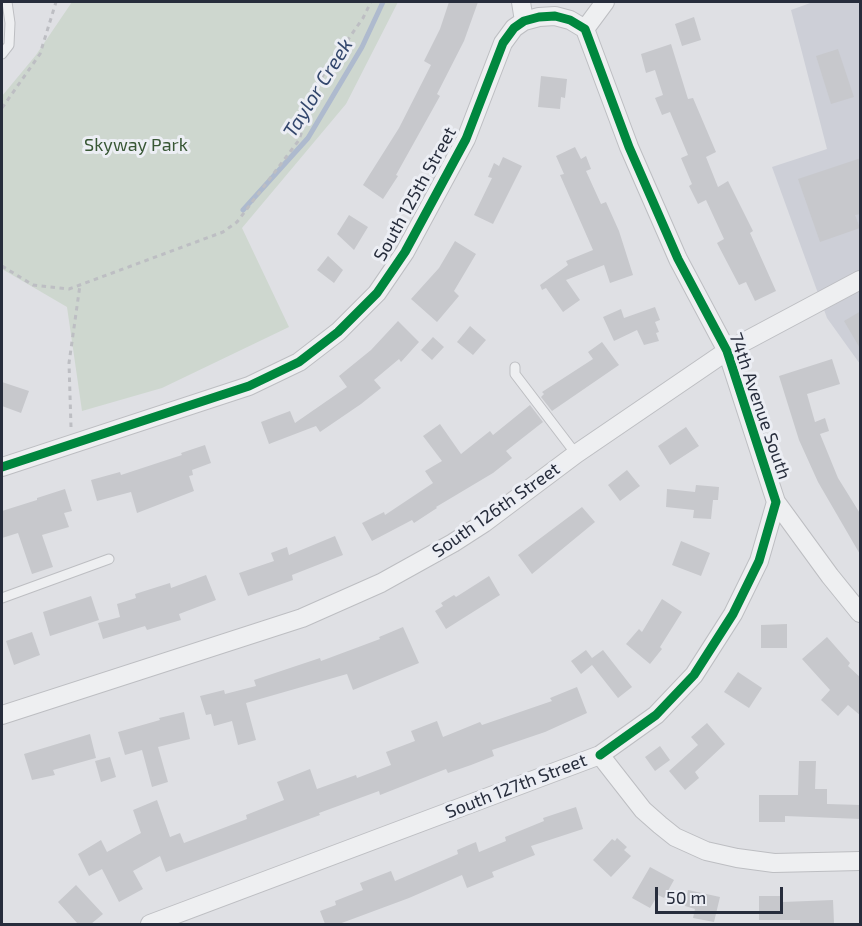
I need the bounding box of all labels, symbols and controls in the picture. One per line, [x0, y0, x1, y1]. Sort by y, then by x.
water label: Taylor Creek [278, 34, 358, 142]
street label: South 125th Street [369, 123, 461, 265]
park label: Skyway Park [84, 134, 188, 156]
street label: 74th Avenue South [725, 330, 795, 482]
street label: South 126th Street [428, 458, 564, 562]
street label: South 127th Street [442, 749, 590, 823]
scale bar [658, 875, 786, 913]
text: 50 m [666, 886, 706, 908]

